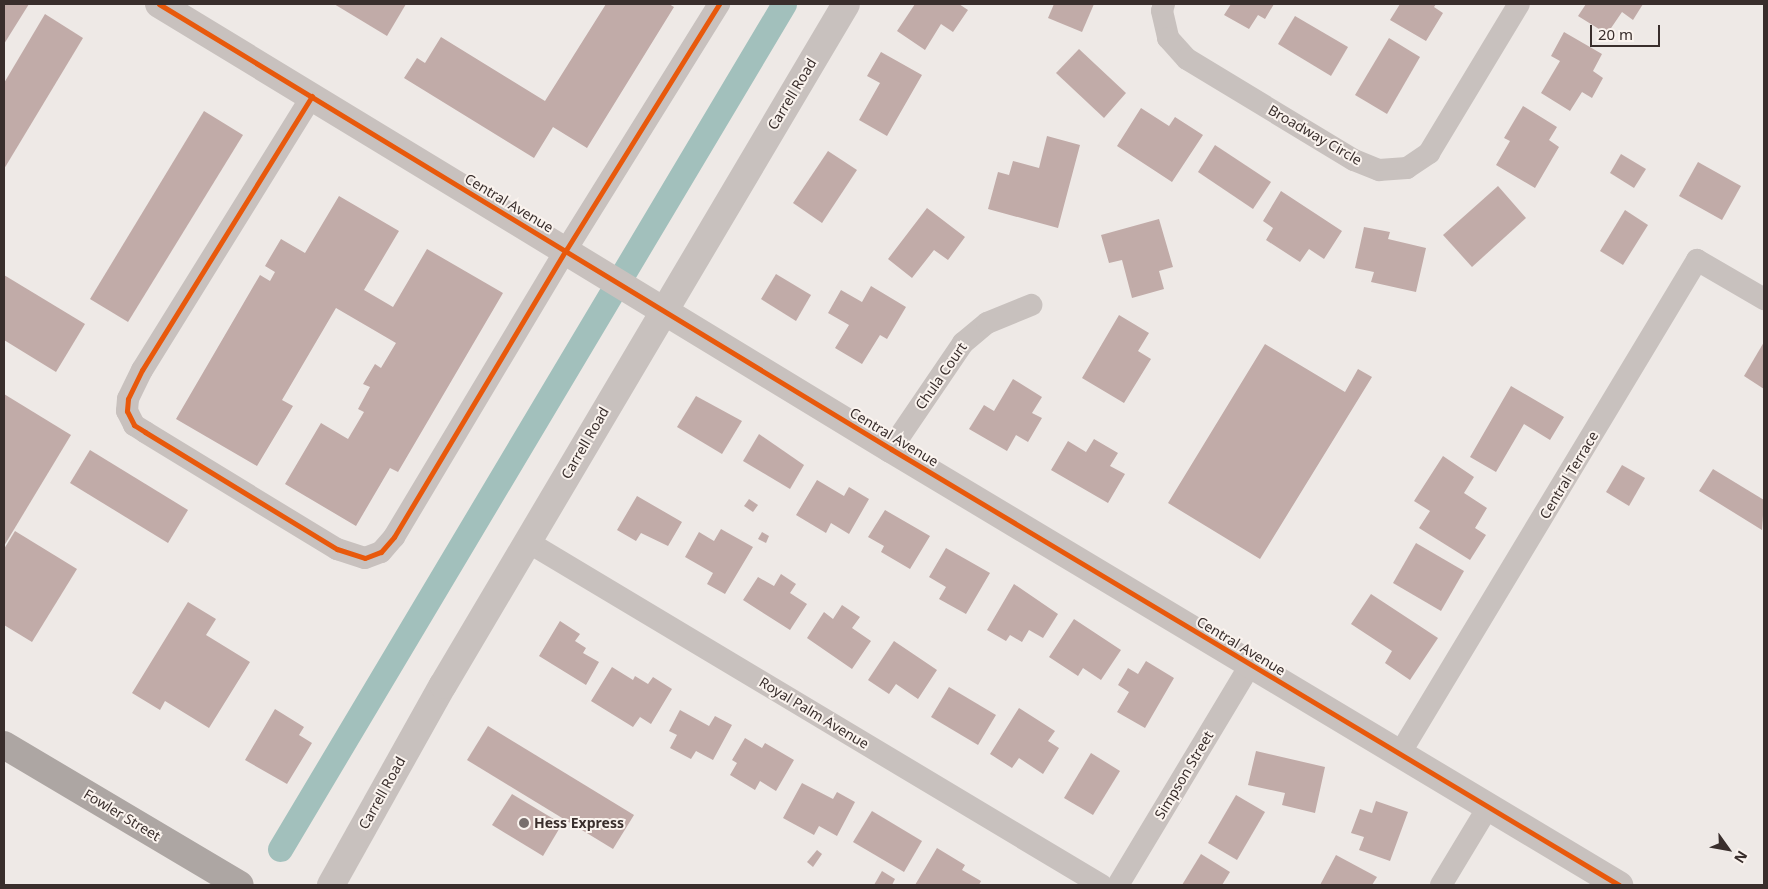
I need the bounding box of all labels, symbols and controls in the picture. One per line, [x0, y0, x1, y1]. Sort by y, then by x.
scale bar [1593, 15, 1663, 47]
text: 20 m [1598, 24, 1633, 44]
street label: Carrell Road [764, 55, 820, 133]
street label: Broadway Circle [1265, 101, 1365, 169]
street label: Central Avenue [462, 170, 556, 236]
street label: Chula Court [912, 339, 970, 413]
street label: Carrell Road [558, 404, 612, 482]
street label: Central Avenue [847, 404, 941, 470]
street label: Central Terrace [1536, 428, 1602, 522]
street label: Central Avenue [1194, 613, 1288, 679]
street label: Royal Palm Avenue [756, 674, 872, 752]
street label: Simpson Street [1151, 728, 1217, 822]
street label: Carrell Road [355, 754, 409, 832]
street label: Fowler Street [81, 786, 163, 844]
place label: Hess Express [534, 815, 624, 831]
marker: Hess Express [518, 817, 530, 829]
north arrow [1703, 824, 1753, 874]
text: N [1730, 847, 1752, 867]

